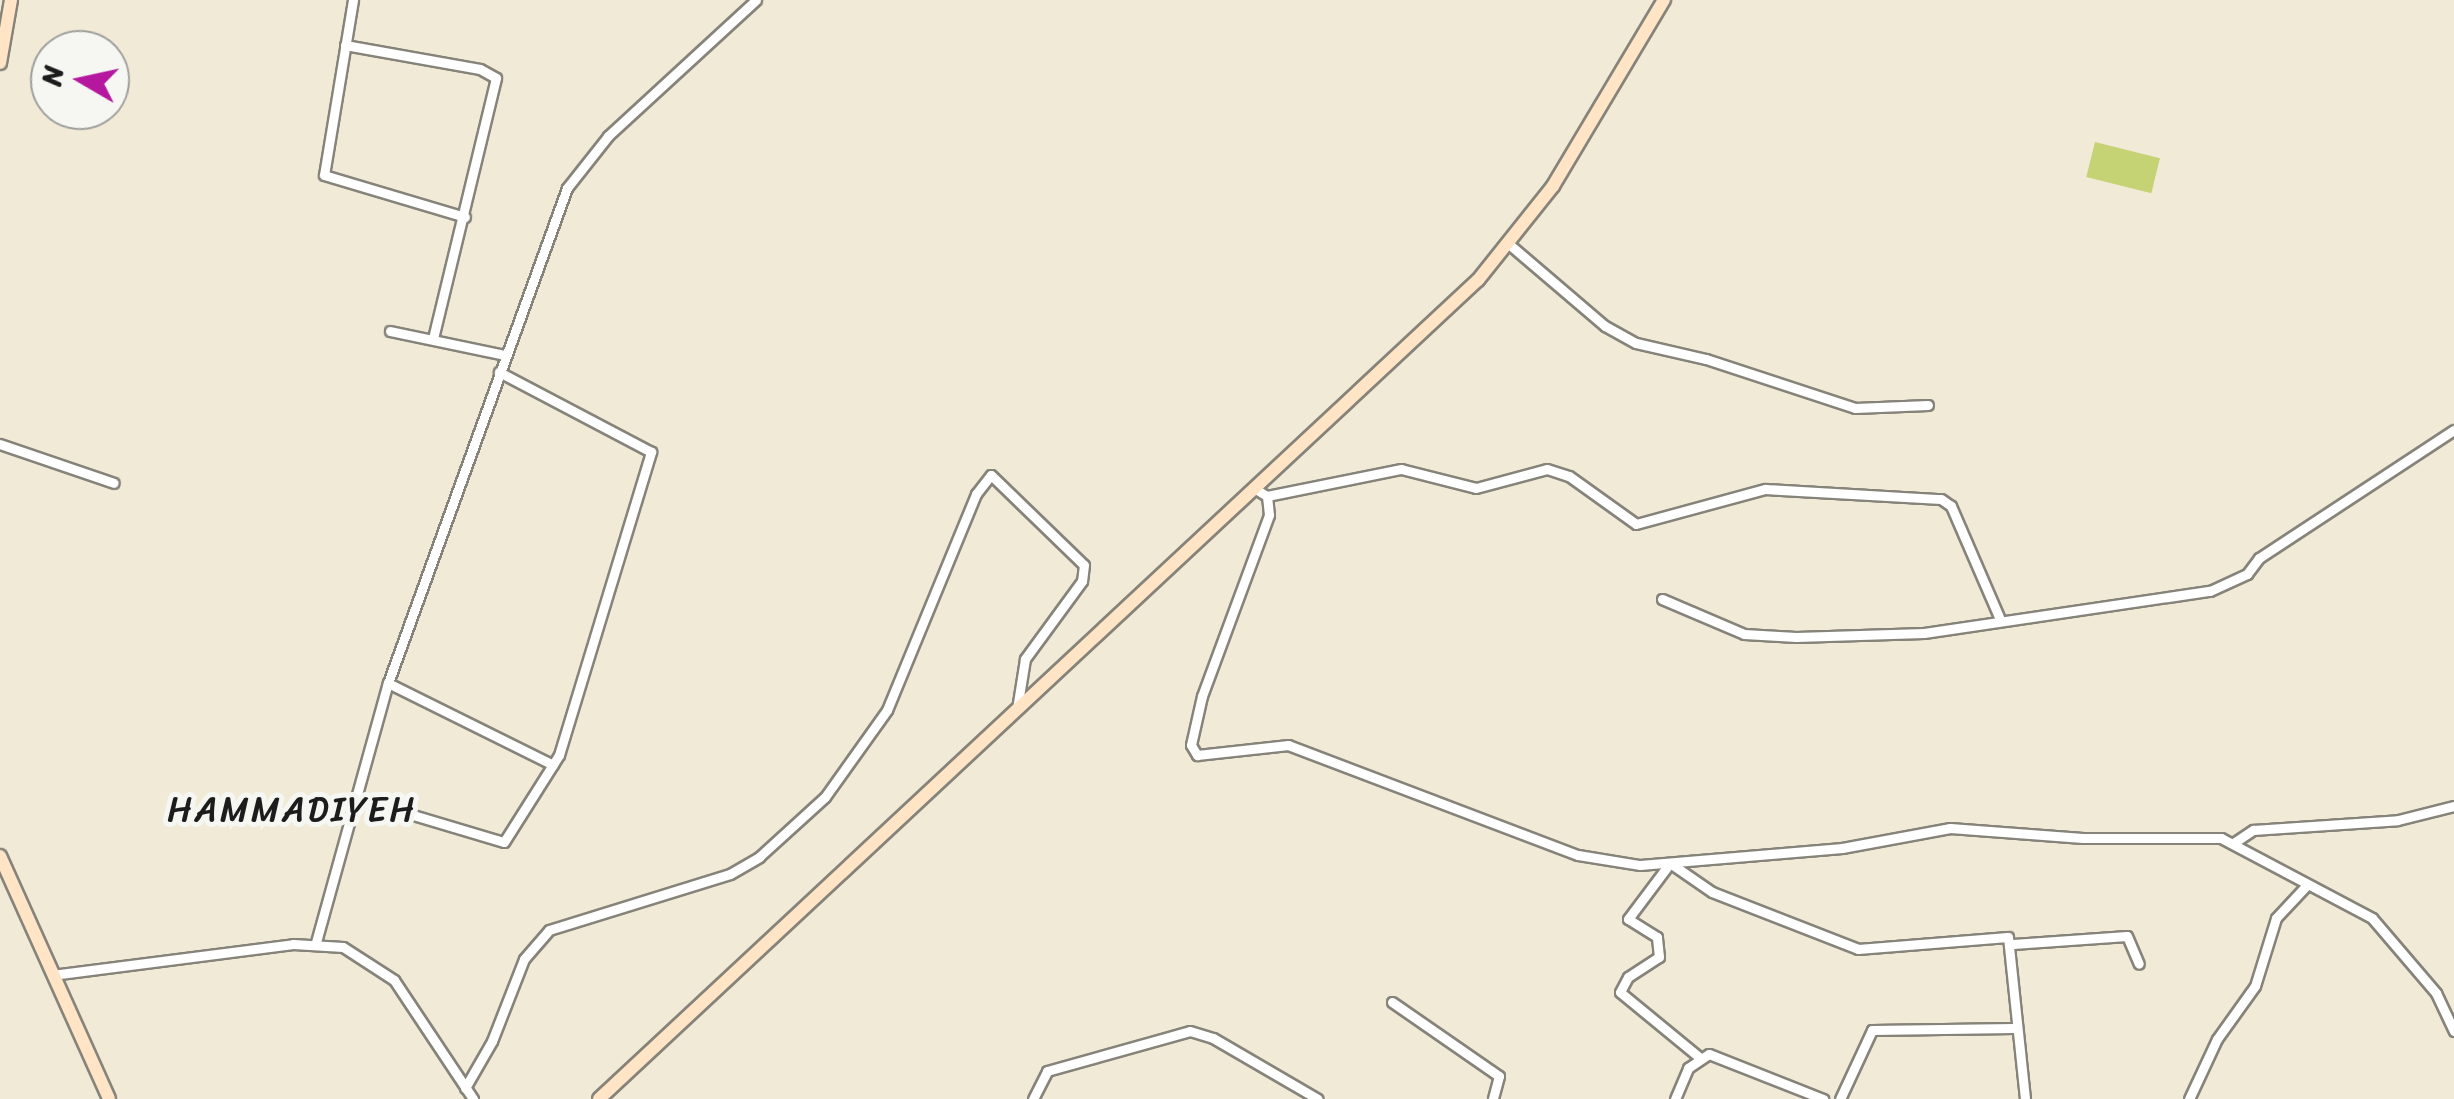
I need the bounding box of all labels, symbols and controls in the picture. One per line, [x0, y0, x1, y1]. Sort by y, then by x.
north arrow [30, 30, 130, 130]
text: N [26, 62, 78, 89]
district label: HAMMADIYEH [168, 788, 416, 830]

